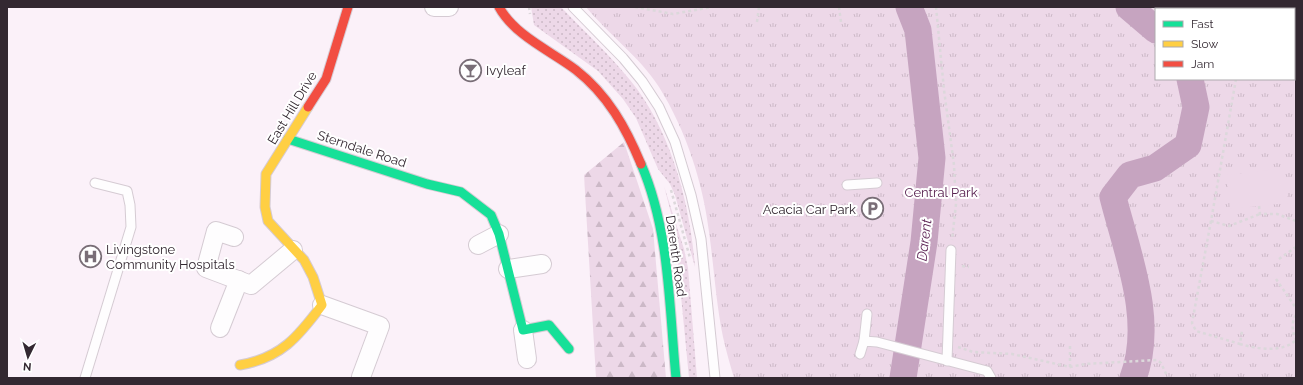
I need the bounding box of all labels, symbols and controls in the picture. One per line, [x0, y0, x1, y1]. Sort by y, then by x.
legend [1155, 8, 1295, 80]
text: Fast [1191, 17, 1214, 31]
text: Slow [1191, 37, 1218, 51]
bar icon: Ivyleaf [458, 57, 484, 83]
text: Jam [1191, 57, 1214, 71]
place label: Ivyleaf [486, 63, 526, 78]
street label: East Hill Drive [264, 69, 320, 147]
street label: Sterndale Road [316, 128, 408, 170]
park label: Central Park [904, 185, 978, 200]
parking icon: Acacia Car Park [859, 196, 885, 222]
place label: Acacia Car Park [763, 202, 856, 217]
street label: Darenth Road [663, 214, 689, 298]
water label: Darent [913, 218, 935, 262]
place label: Livingstone Community Hospitals [106, 242, 235, 272]
hospital icon: Livingstone Community Hospitals [78, 243, 104, 269]
north arrow [8, 337, 48, 377]
text: N [22, 360, 32, 373]

